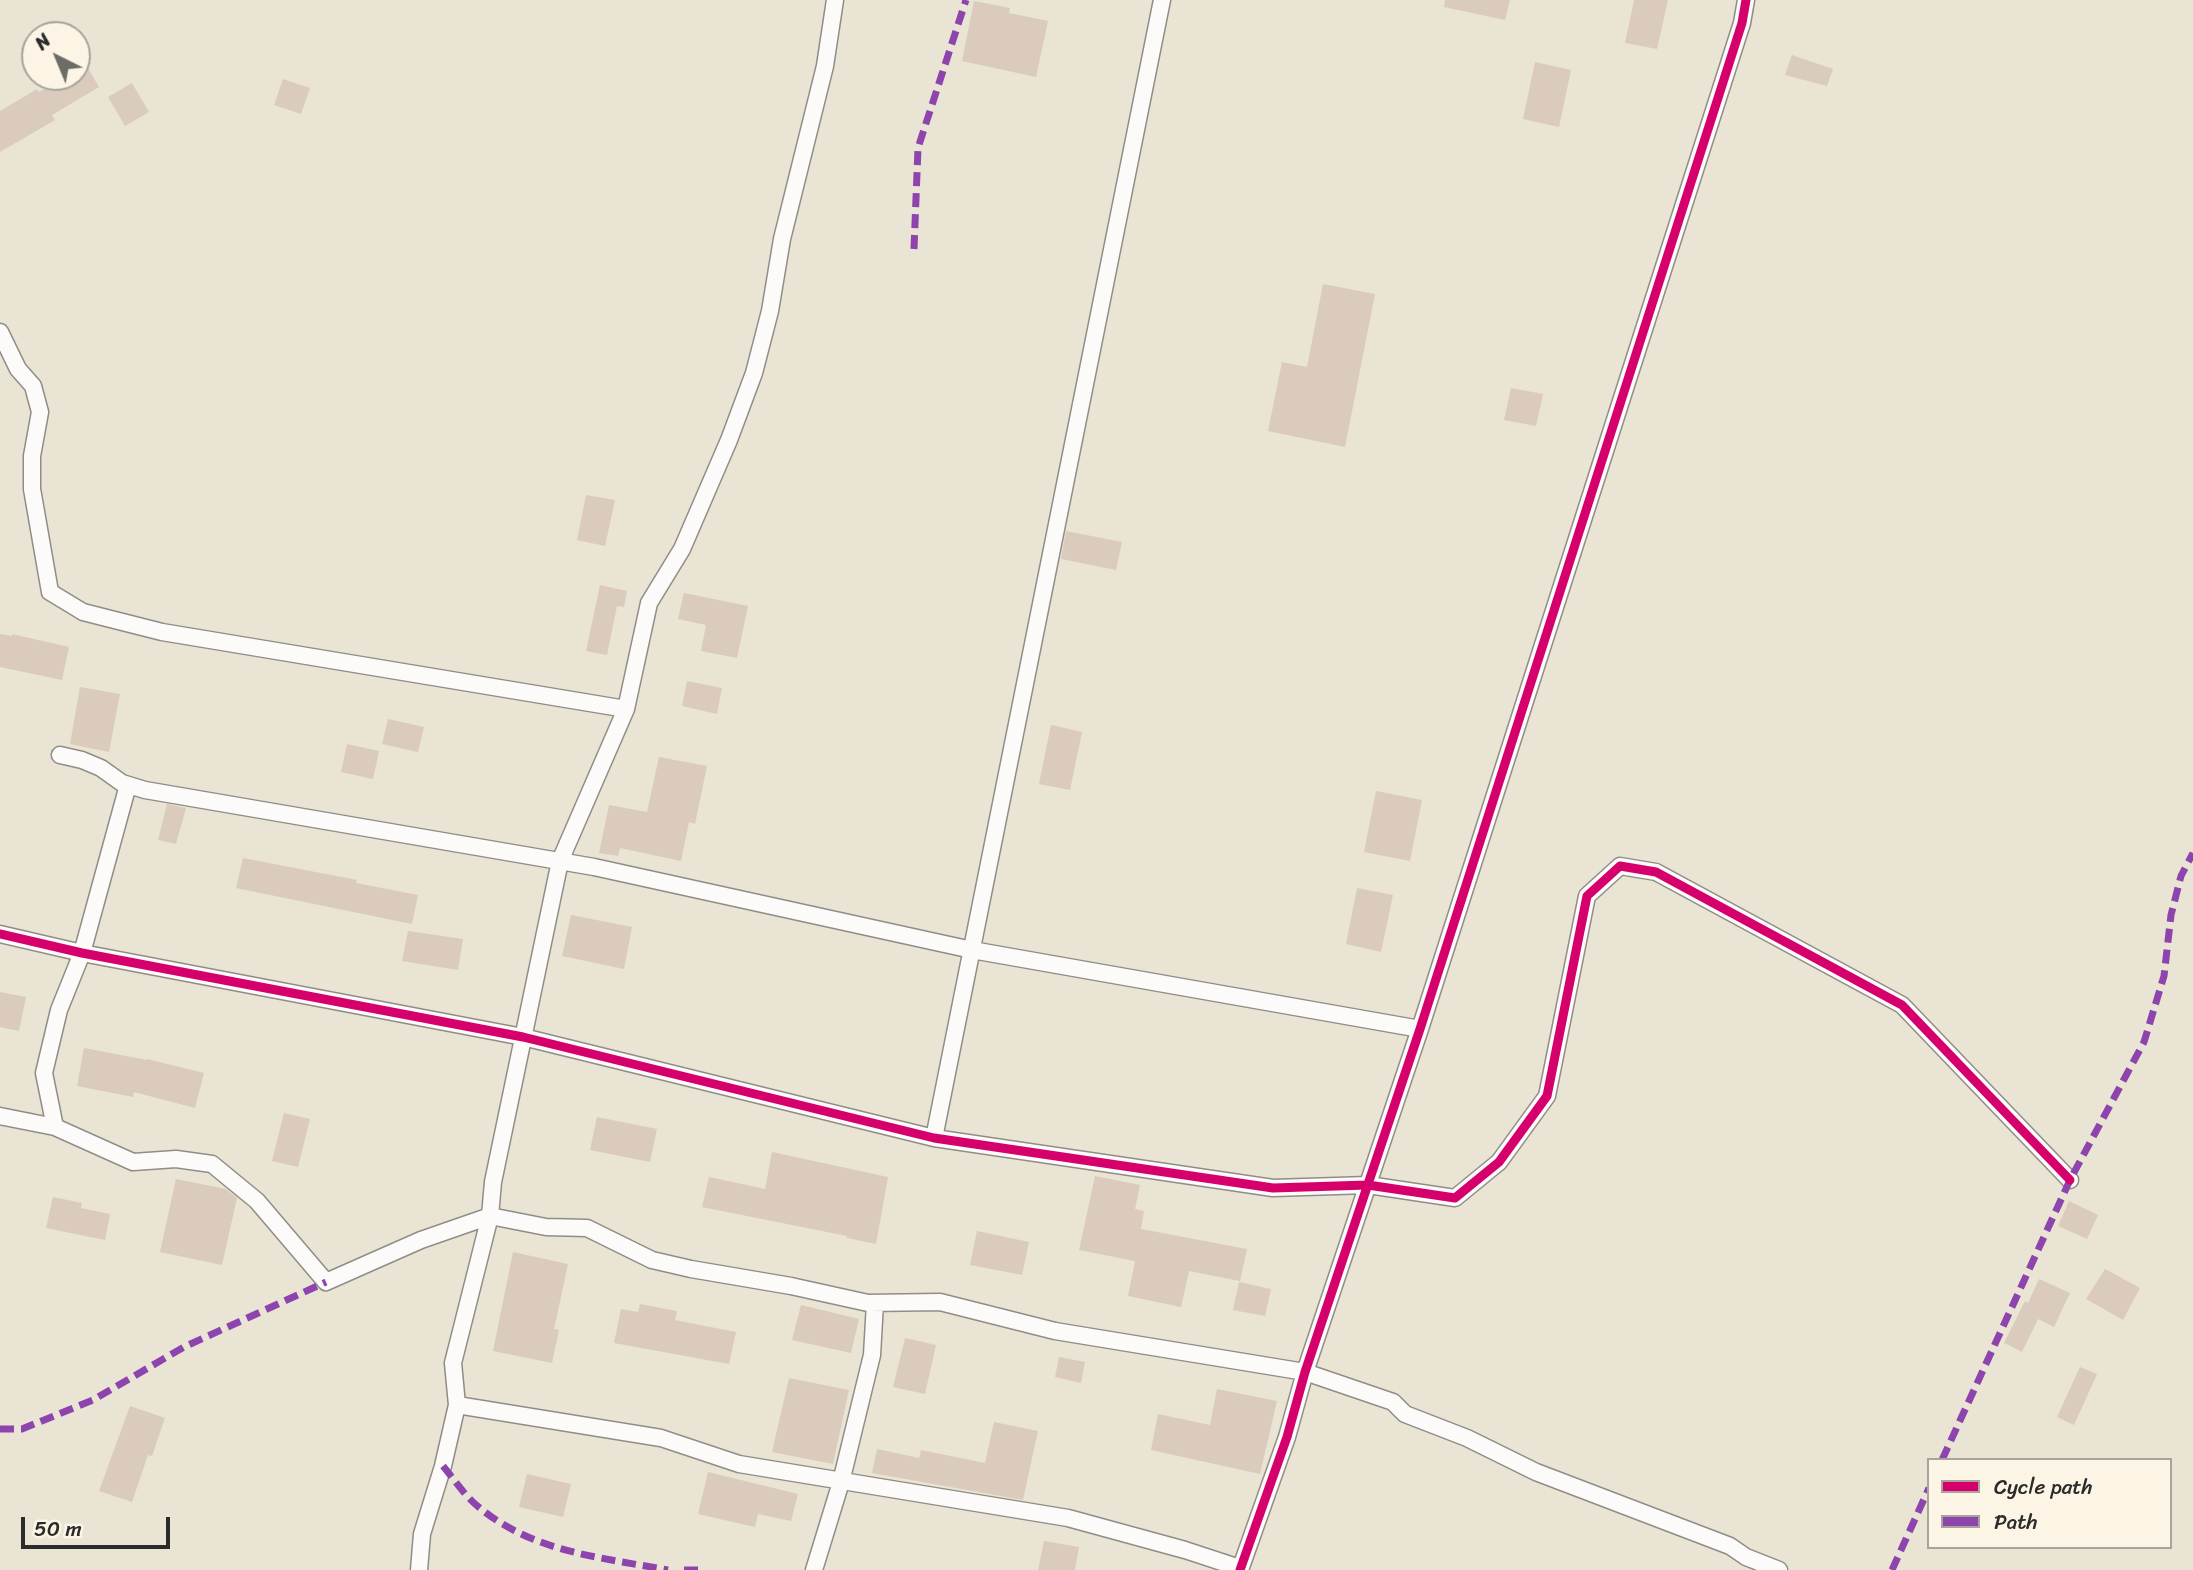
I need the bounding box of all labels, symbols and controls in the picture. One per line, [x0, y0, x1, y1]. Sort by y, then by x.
north arrow [21, 21, 91, 91]
text: N [27, 25, 59, 58]
legend [1927, 1458, 2172, 1549]
text: Cycle path [1994, 1468, 2093, 1506]
text: Path [1994, 1503, 2037, 1541]
scale bar [24, 1504, 173, 1548]
text: 50 m [34, 1510, 82, 1548]

